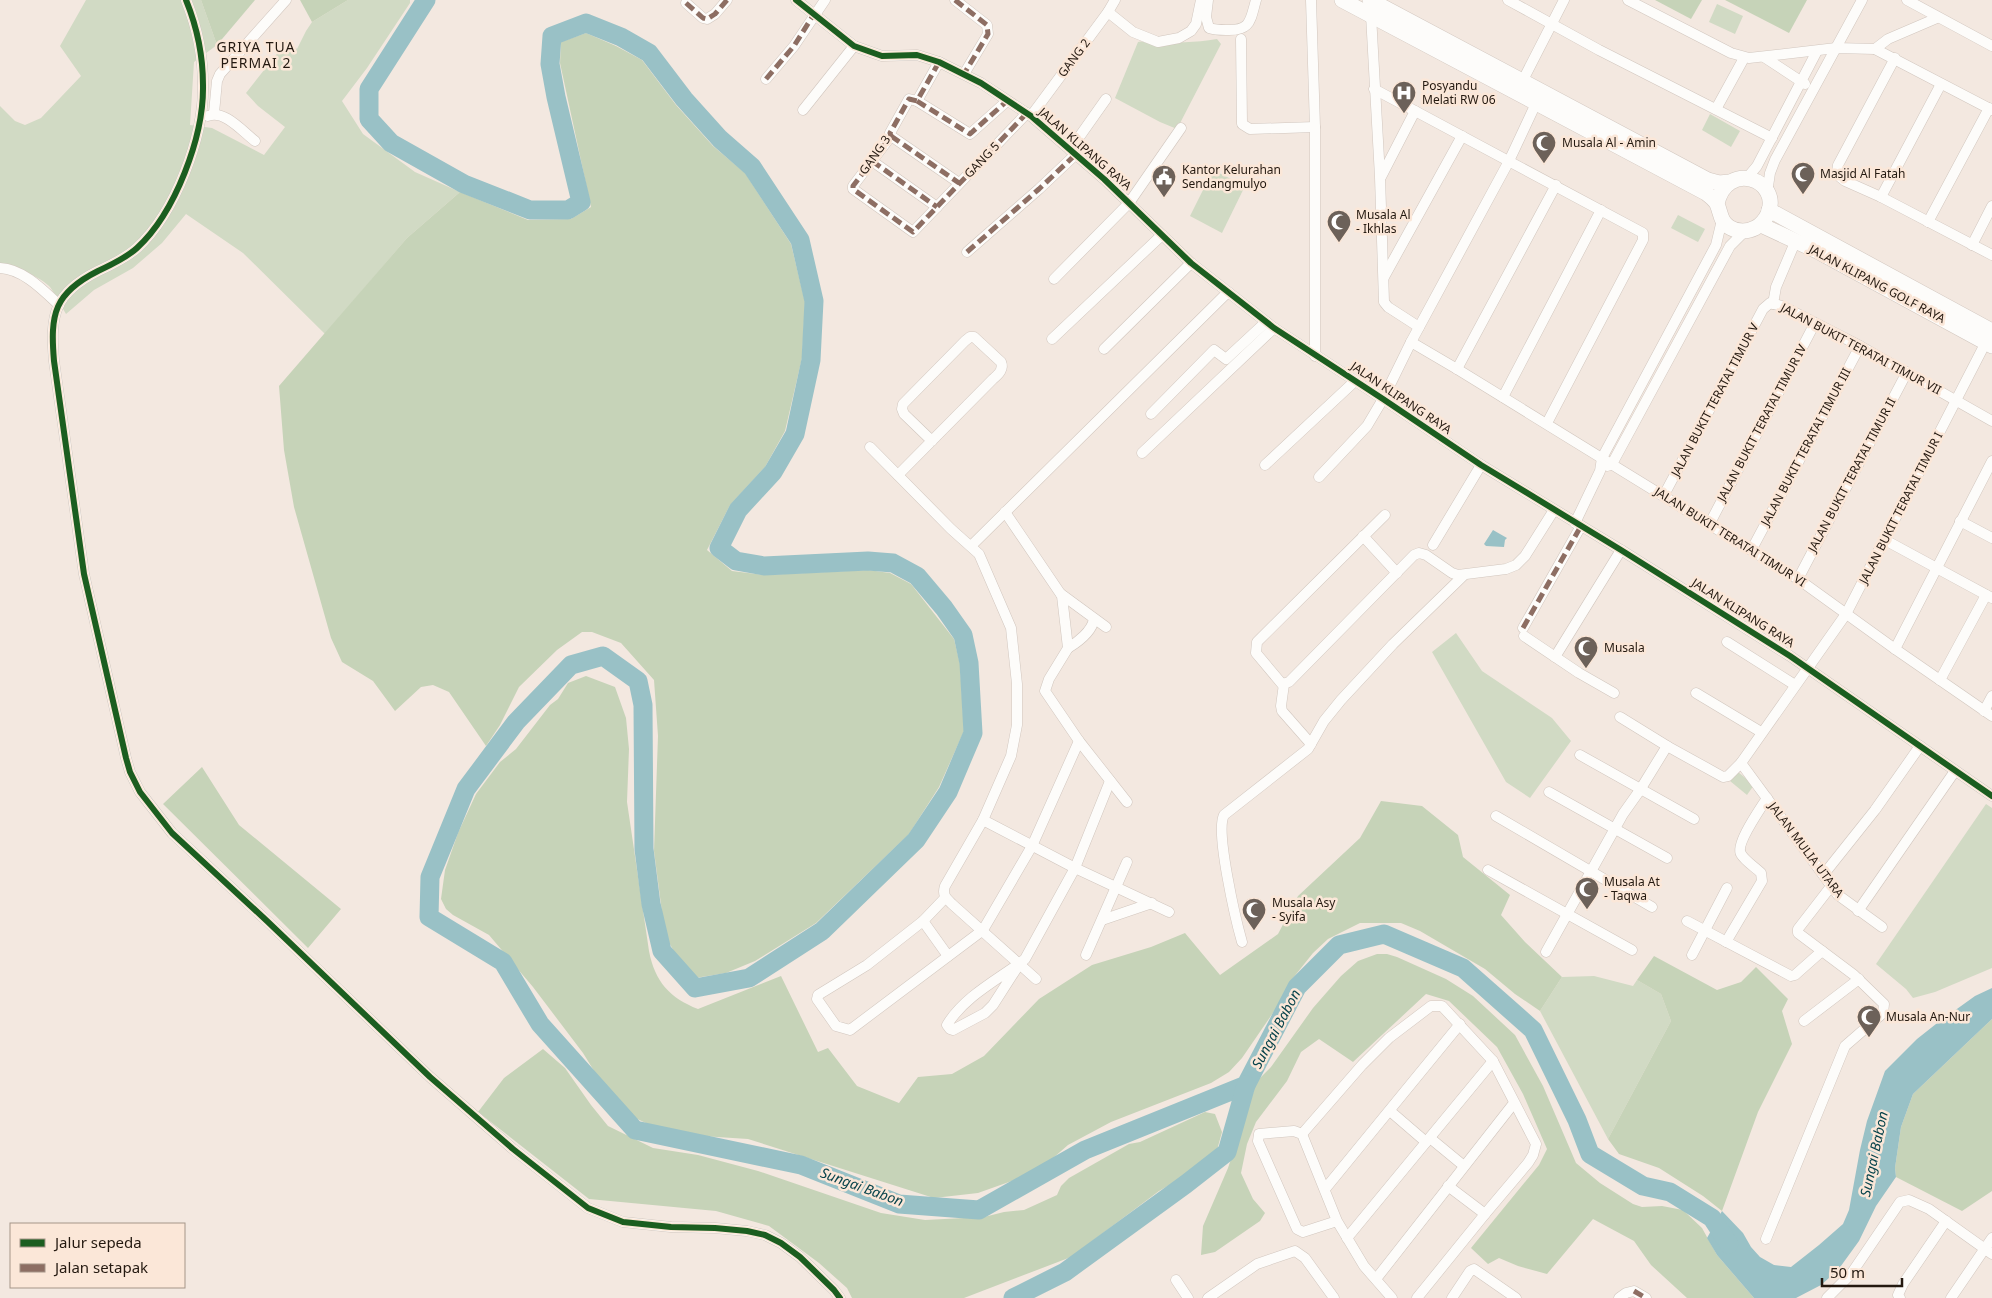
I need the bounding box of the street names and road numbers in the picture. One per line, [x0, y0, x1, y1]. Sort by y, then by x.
street label: GANG 2 [1053, 35, 1094, 80]
street label: JALAN KLIPANG RAYA [1034, 103, 1136, 194]
street label: GANG 3 [855, 132, 894, 178]
street label: GANG 5 [960, 138, 1003, 181]
street label: JALAN KLIPANG GOLF RAYA [1805, 240, 1949, 327]
street label: JALAN BUKIT TERATAI TIMUR VII [1777, 298, 1945, 398]
street label: JALAN BUKIT TERATAI TIMUR V [1666, 319, 1763, 480]
street label: JALAN BUKIT TERATAI TIMUR IV [1712, 341, 1811, 505]
street label: JALAN KLIPANG RAYA [1347, 357, 1455, 438]
street label: JALAN BUKIT TERATAI TIMUR III [1758, 366, 1854, 528]
street label: JALAN BUKIT TERATAI TIMUR II [1854, 429, 1946, 588]
street label: JALAN BUKIT TERATAI TIMUR I [1856, 430, 1946, 586]
street label: JALAN BUKIT TERATAI TIMUR VI [1650, 482, 1809, 590]
street label: JALAN KLIPANG RAYA [1688, 573, 1798, 651]
street label: JALAN MULIA UTARA [1764, 798, 1848, 901]

